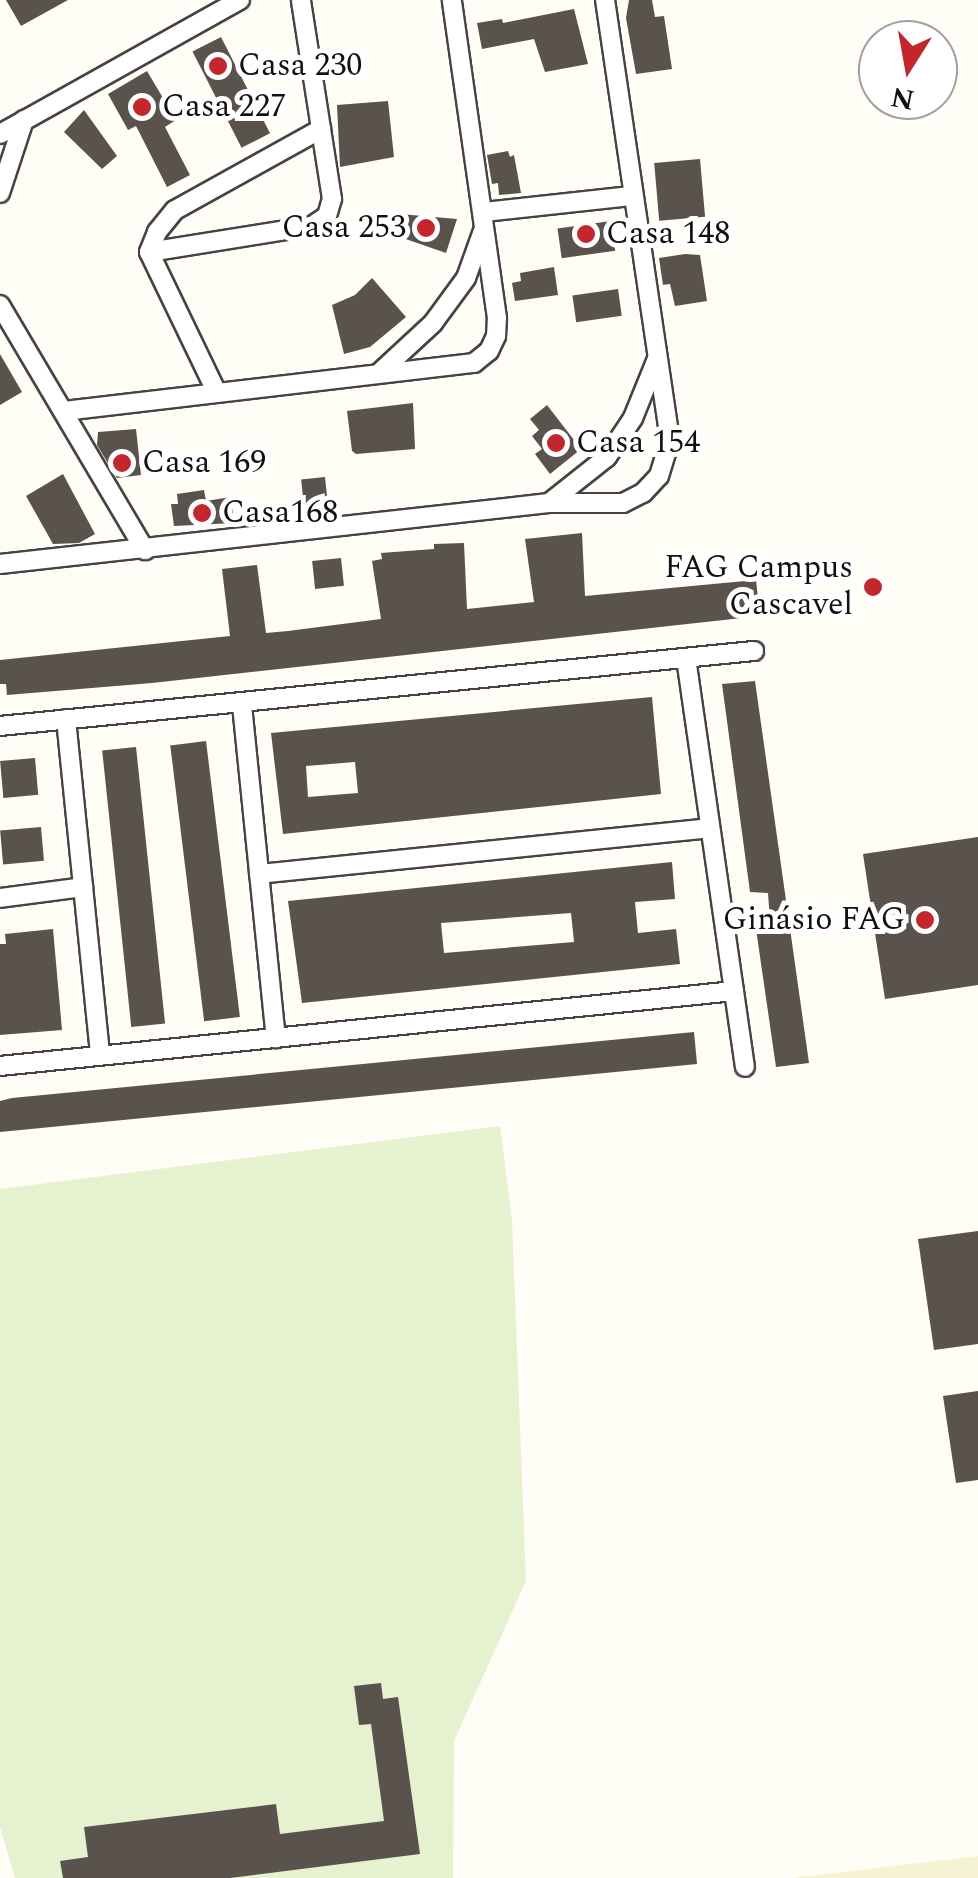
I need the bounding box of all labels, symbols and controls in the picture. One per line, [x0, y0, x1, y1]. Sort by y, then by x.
north arrow [858, 20, 958, 120]
place label: Casa 230 [238, 47, 362, 85]
marker: Casa 230 [207, 55, 229, 77]
text: N [887, 75, 918, 121]
place label: Casa 227 [162, 88, 286, 126]
marker: Casa 227 [131, 96, 153, 118]
place label: Casa 253 [282, 209, 406, 247]
place label: Casa 148 [606, 215, 730, 253]
marker: Casa 253 [415, 217, 437, 239]
marker: Casa 148 [575, 223, 597, 245]
place label: Casa 154 [576, 424, 700, 462]
marker: Casa 154 [545, 432, 567, 454]
place label: Casa 169 [142, 444, 266, 482]
marker: Casa 169 [111, 452, 133, 474]
place label: Casa168 [222, 494, 338, 532]
marker: Casa168 [191, 502, 213, 524]
place label: FAG Campus Cascavel [664, 550, 853, 625]
marker: FAG Campus Cascavel [862, 576, 884, 598]
place label: Ginásio FAG [723, 901, 905, 939]
marker: Ginásio FAG [914, 909, 936, 931]

